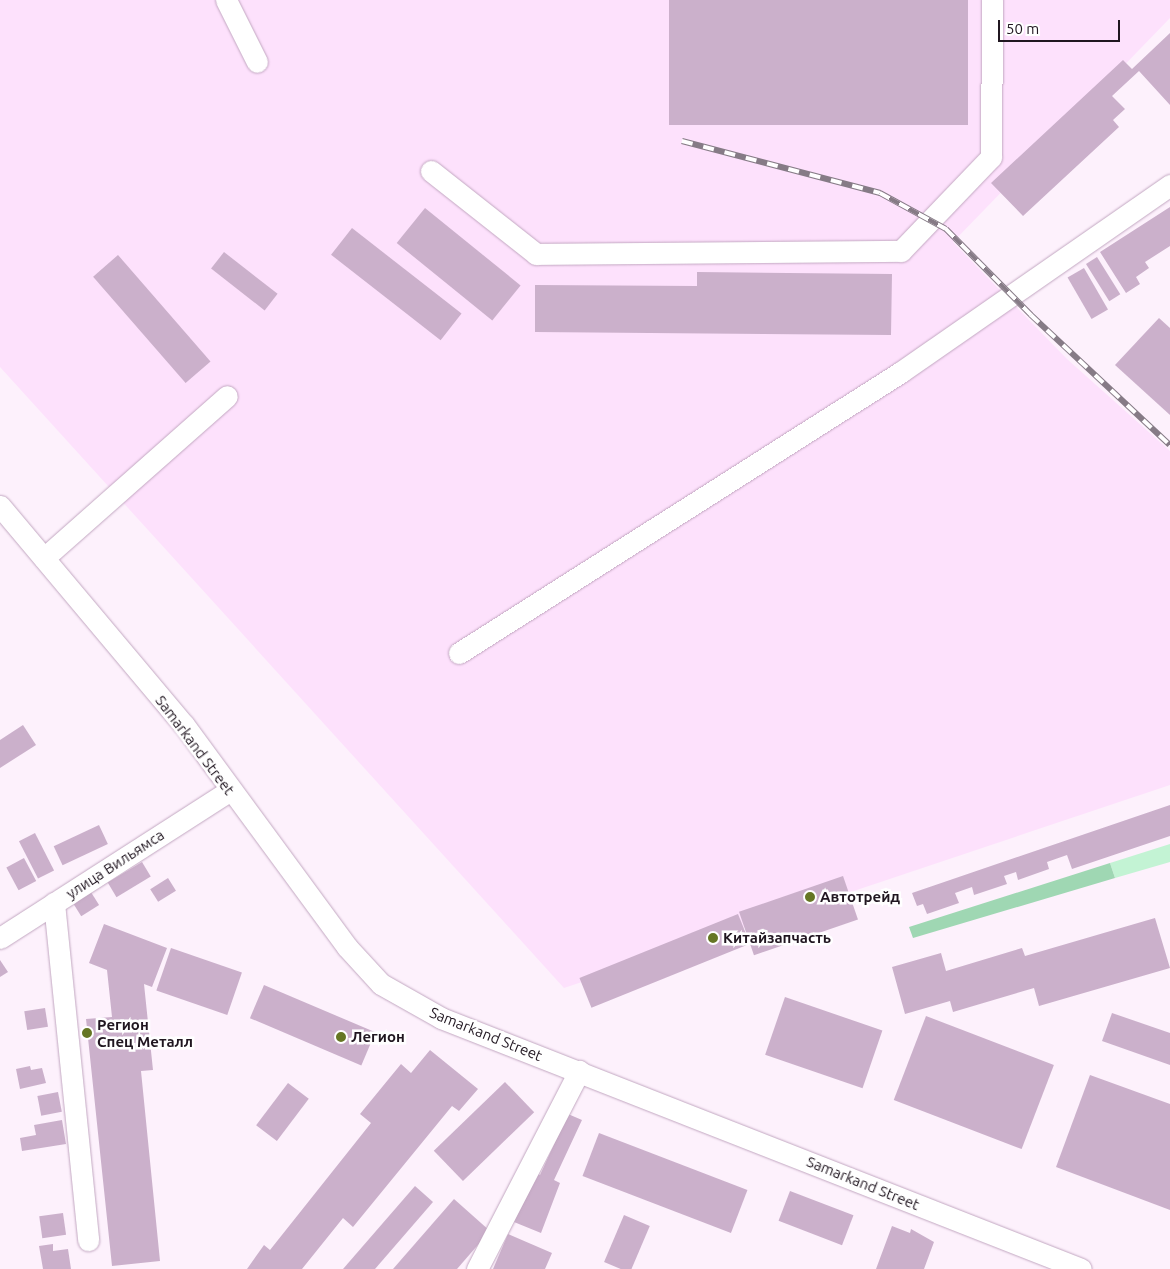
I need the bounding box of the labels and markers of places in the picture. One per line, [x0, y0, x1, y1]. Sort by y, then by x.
place label: Автотрейд [820, 888, 900, 906]
marker: Автотрейд [804, 891, 816, 903]
place label: Китайзапчасть [723, 929, 831, 947]
marker: Китайзапчасть [707, 932, 719, 944]
place label: Регион Спец Металл [97, 1015, 193, 1050]
marker: Регион Спец Металл [81, 1027, 93, 1039]
place label: Легион [351, 1028, 405, 1046]
marker: Легион [335, 1031, 347, 1043]

